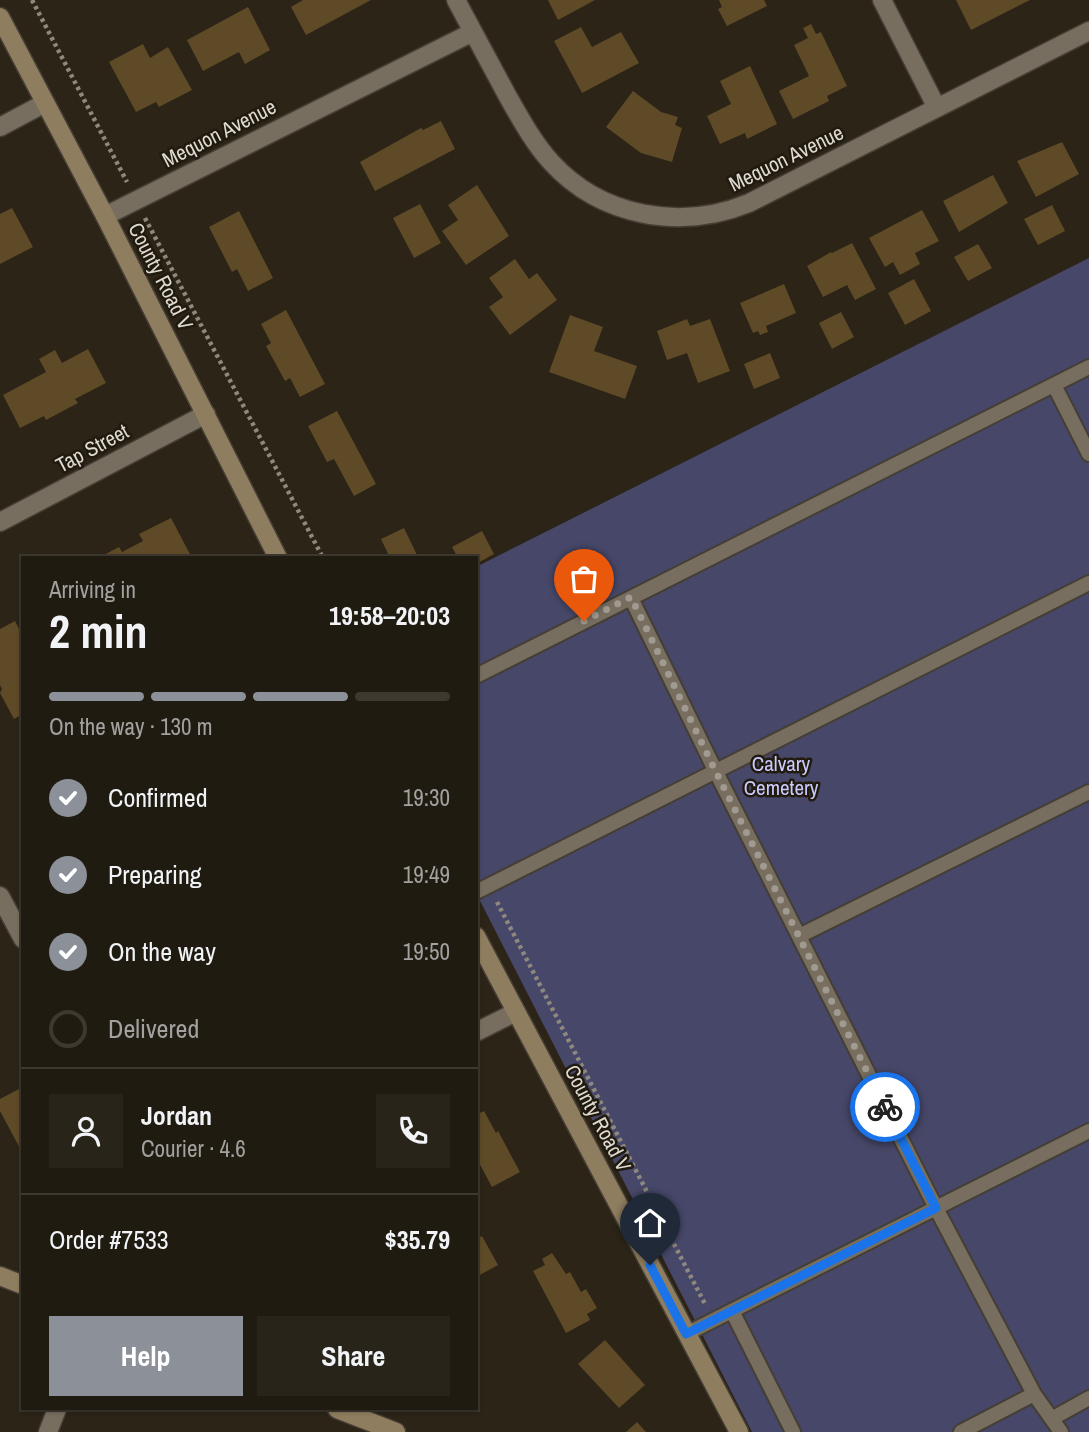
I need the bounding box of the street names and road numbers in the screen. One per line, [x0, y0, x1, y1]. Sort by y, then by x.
street label: Mequon Avenue [157, 92, 281, 174]
street label: Mequon Avenue [724, 118, 848, 198]
street label: County Road V [122, 217, 201, 335]
street label: Tap Street [50, 417, 134, 479]
street label: County Road V [558, 1060, 638, 1177]

